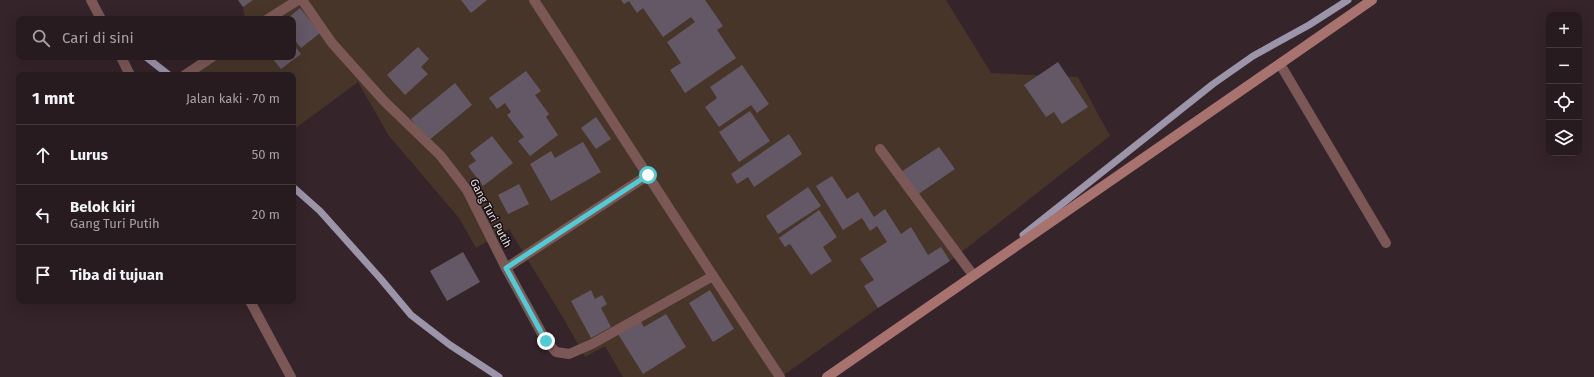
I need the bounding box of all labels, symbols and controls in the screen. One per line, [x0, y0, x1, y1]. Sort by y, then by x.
map controls [1546, 12, 1582, 156]
button: + [1546, 12, 1582, 48]
search box [16, 16, 296, 60]
icon: search [30, 27, 52, 49]
text: Cari di sini [62, 29, 134, 47]
button: − [1546, 48, 1582, 84]
button: locate [1546, 84, 1582, 120]
text: 1 mnt [32, 88, 75, 109]
text: Jalan kaki · 70 m [186, 91, 280, 106]
button: layers [1546, 120, 1582, 156]
icon: ahead [32, 144, 54, 166]
text: Lurus [70, 146, 108, 164]
text: 50 m [252, 147, 280, 162]
route start [639, 166, 657, 184]
street label: Gang Turi Putih [467, 177, 514, 250]
text: Belok kiri [70, 198, 135, 216]
icon: left [32, 204, 54, 226]
text: 20 m [252, 207, 280, 222]
text: Gang Turi Putih [70, 216, 160, 231]
icon: arrive [32, 264, 54, 286]
text: Tiba di tujuan [70, 266, 164, 284]
route end [537, 332, 555, 350]

